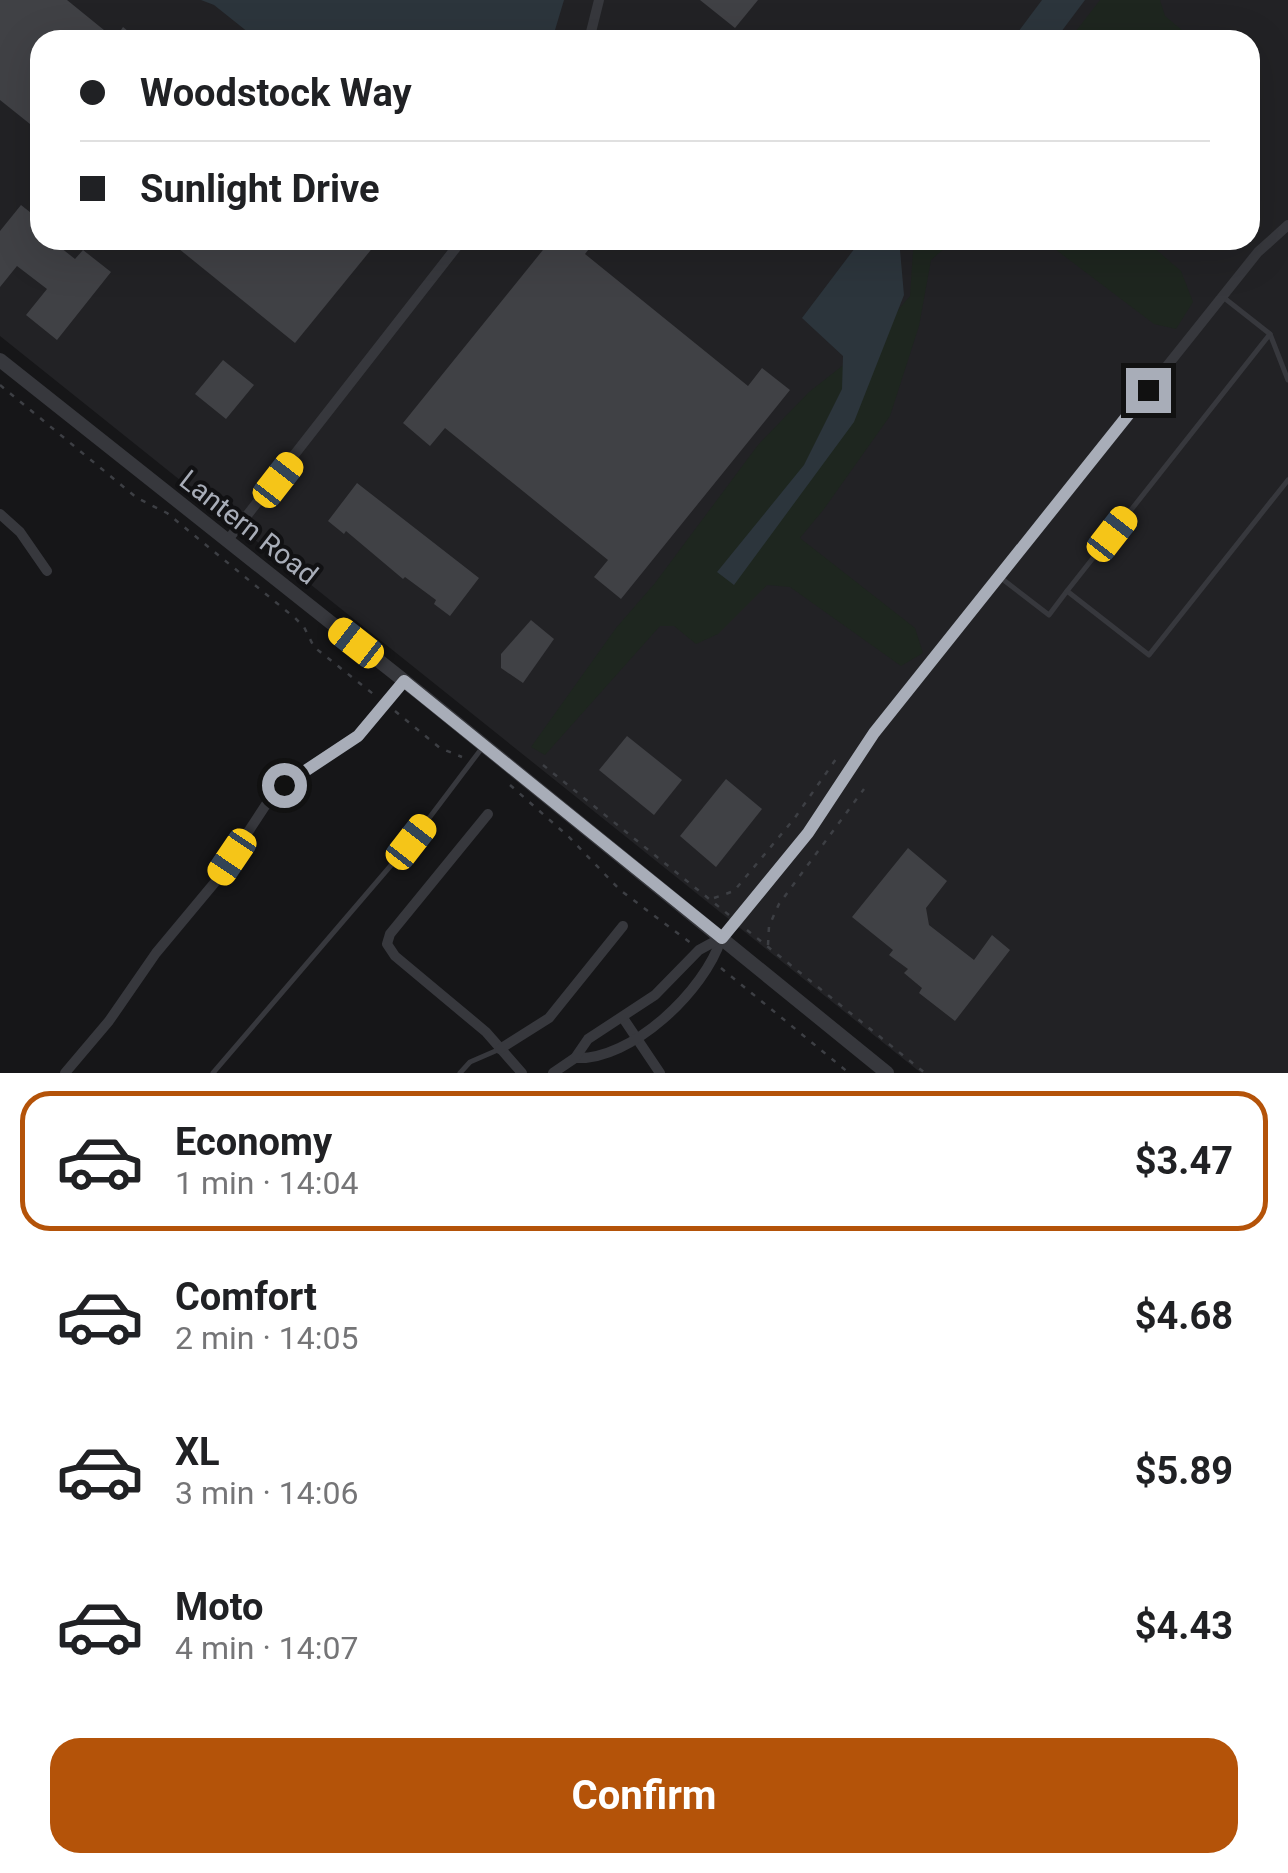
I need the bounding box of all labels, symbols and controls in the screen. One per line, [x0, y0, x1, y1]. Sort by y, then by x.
text: Woodstock Way [140, 71, 412, 115]
text: Sunlight Drive [140, 167, 380, 211]
route end [1126, 368, 1171, 413]
car [248, 447, 308, 513]
street label: Lantern Road [173, 463, 324, 591]
car [1082, 501, 1142, 567]
car [323, 613, 389, 673]
route start [262, 763, 307, 808]
car [381, 809, 441, 875]
car [203, 824, 261, 890]
icon: car [55, 1116, 145, 1206]
text: Economy [175, 1120, 332, 1164]
text: $3.47 [1135, 1139, 1233, 1183]
text: 1 min · 14:04 [175, 1164, 358, 1202]
icon: car [55, 1271, 145, 1361]
text: Comfort [175, 1275, 317, 1319]
text: $4.68 [1135, 1294, 1233, 1338]
text: 2 min · 14:05 [175, 1319, 358, 1357]
icon: car [55, 1426, 145, 1516]
text: XL [175, 1430, 220, 1474]
text: $5.89 [1135, 1449, 1233, 1493]
text: 3 min · 14:06 [175, 1474, 358, 1512]
icon: car [55, 1581, 145, 1671]
text: Moto [175, 1585, 264, 1629]
text: $4.43 [1135, 1604, 1233, 1648]
text: 4 min · 14:07 [175, 1629, 358, 1667]
button: Confirm [50, 1738, 1238, 1853]

